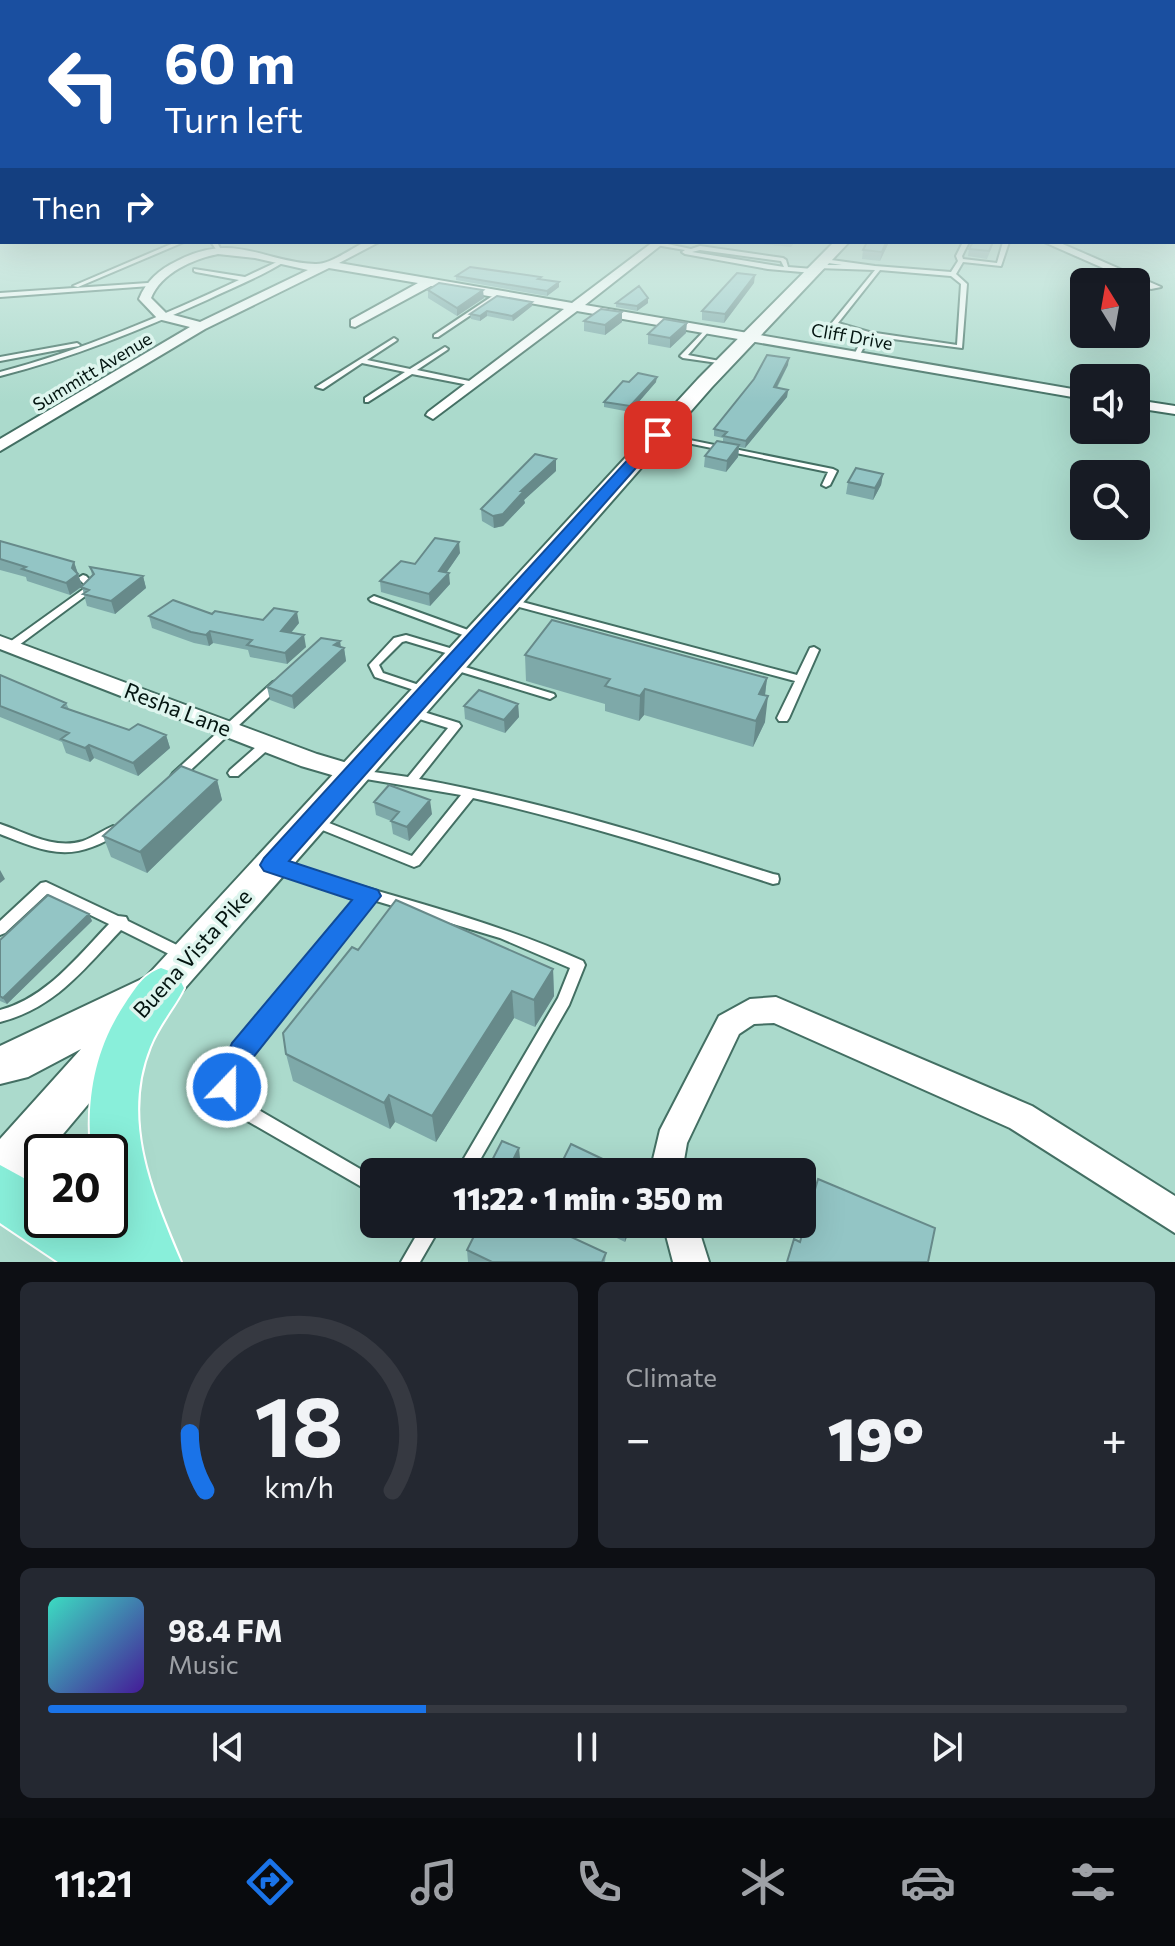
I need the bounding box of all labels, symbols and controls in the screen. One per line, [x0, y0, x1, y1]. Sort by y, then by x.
text: 60 m [164, 27, 295, 96]
icon: left [32, 32, 136, 136]
text: Turn left [164, 96, 303, 140]
icon: right [117, 184, 161, 228]
text: Then [32, 188, 101, 225]
north arrow [1070, 268, 1150, 348]
map controls [1070, 268, 1150, 540]
street label: Cliff Drive [810, 318, 894, 354]
street label: Summitt Avenue [29, 327, 155, 415]
button: sound [1070, 364, 1150, 444]
pin [624, 401, 692, 469]
icon: arrive [636, 413, 680, 457]
button: search [1070, 460, 1150, 540]
street label: Resha Lane [121, 676, 235, 742]
street label: Buena Vista Pike [127, 883, 257, 1023]
position arrow [185, 1045, 269, 1129]
speed limit sign: 20 [24, 1134, 128, 1238]
text: 11:22 · 1 min · 350 m [453, 1179, 723, 1216]
text: Climate [626, 1361, 717, 1392]
text: 18 [254, 1372, 343, 1474]
text: 19° [828, 1400, 924, 1473]
text: − [626, 1410, 651, 1464]
text: + [1101, 1410, 1127, 1464]
text: km/h [264, 1469, 334, 1504]
text: 98.4 FM [168, 1611, 283, 1648]
text: Music [168, 1648, 239, 1679]
icon: previous [206, 1725, 250, 1769]
icon: pause [565, 1725, 609, 1769]
icon: next [925, 1725, 969, 1769]
icon: directions [242, 1854, 298, 1910]
icon: music [406, 1854, 462, 1910]
icon: phone [571, 1854, 627, 1910]
icon: climate [735, 1854, 791, 1910]
icon: car [900, 1854, 956, 1910]
icon: filters [1065, 1854, 1121, 1910]
text: 11:21 [54, 1860, 133, 1904]

